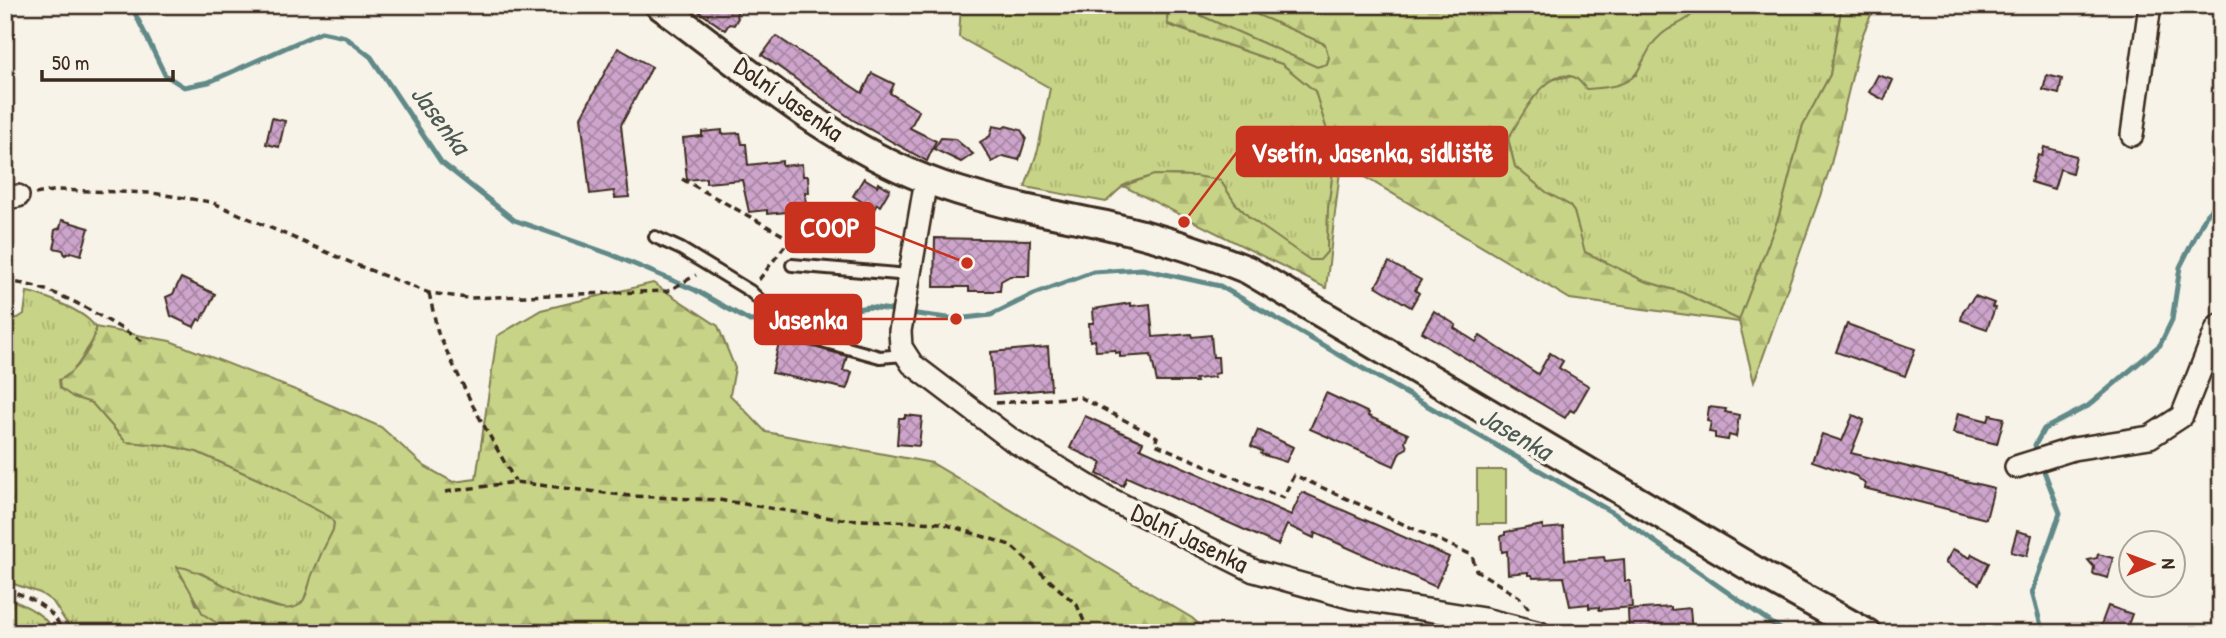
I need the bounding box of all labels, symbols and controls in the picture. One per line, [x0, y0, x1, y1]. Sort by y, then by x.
scale bar [42, 38, 173, 82]
text: 50 m [52, 48, 89, 77]
street label: Dolní Jasenka [728, 48, 851, 149]
water label: Jasenka [402, 76, 482, 164]
callout: Vsetín, Jasenka, sídliště [1237, 127, 1507, 176]
text: Vsetín, Jasenka, sídliště [1251, 133, 1494, 171]
callout: COOP [786, 203, 874, 252]
text: COOP [800, 208, 860, 246]
callout: Jasenka [755, 295, 861, 344]
text: Jasenka [769, 300, 847, 338]
water label: Jasenka [1473, 397, 1562, 471]
street label: Dolní Jasenka [1126, 494, 1255, 581]
north arrow [2118, 530, 2188, 600]
text: N [2156, 558, 2182, 569]

